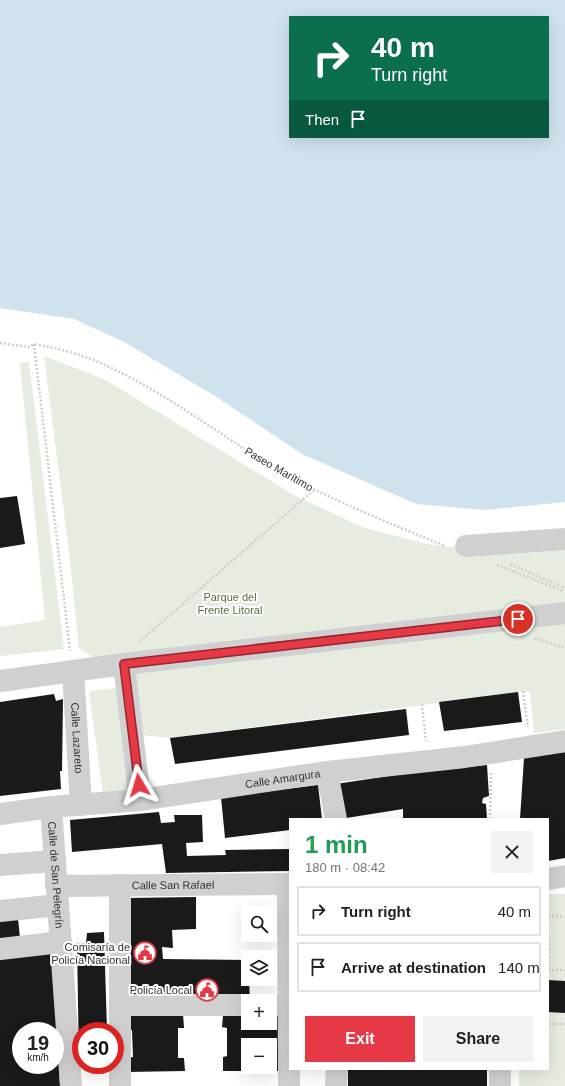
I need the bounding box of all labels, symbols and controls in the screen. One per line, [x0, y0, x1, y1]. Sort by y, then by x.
icon: right [305, 32, 357, 84]
text: 40 m [371, 32, 435, 63]
text: Turn right [371, 65, 447, 85]
icon: arrive [347, 108, 369, 130]
text: Then [305, 111, 339, 128]
street label: Paseo Marítimo [243, 445, 315, 493]
park label: Parque del Frente Litoral [198, 591, 262, 616]
pin [501, 602, 535, 636]
icon: arrive [507, 608, 529, 630]
street label: Calle Lazareto [69, 702, 85, 774]
position arrow [118, 764, 160, 806]
street label: Calle Amargura [244, 767, 322, 790]
street label: Calle de San Pelegrín [46, 821, 66, 929]
text: 1 min [305, 831, 368, 858]
button: close [491, 831, 533, 873]
text: 180 m · 08:42 [305, 860, 385, 875]
street label: Calle San Rafael [132, 879, 214, 891]
icon: right [307, 900, 329, 922]
text: Turn right [341, 903, 411, 920]
text: 40 m [498, 903, 531, 920]
map controls [241, 906, 277, 1074]
button: search [241, 906, 277, 942]
public building icon: Comisaría de Policía Nacional [132, 940, 158, 966]
place label: Comisaría de Policía Nacional [51, 941, 130, 966]
button: layers [241, 950, 277, 986]
icon: arrive [307, 956, 329, 978]
text: Arrive at destination [341, 959, 486, 976]
text: 140 m [498, 959, 540, 976]
public building icon: Policía Local [194, 977, 220, 1003]
place label: Policía Local [130, 984, 192, 996]
button: + [241, 994, 277, 1030]
button: Exit [305, 1016, 415, 1062]
button: Share [423, 1016, 533, 1062]
speed limit sign: 30 [72, 1022, 124, 1074]
text: 19 [27, 1032, 49, 1054]
button: − [241, 1038, 277, 1074]
text: km/h [27, 1052, 49, 1063]

